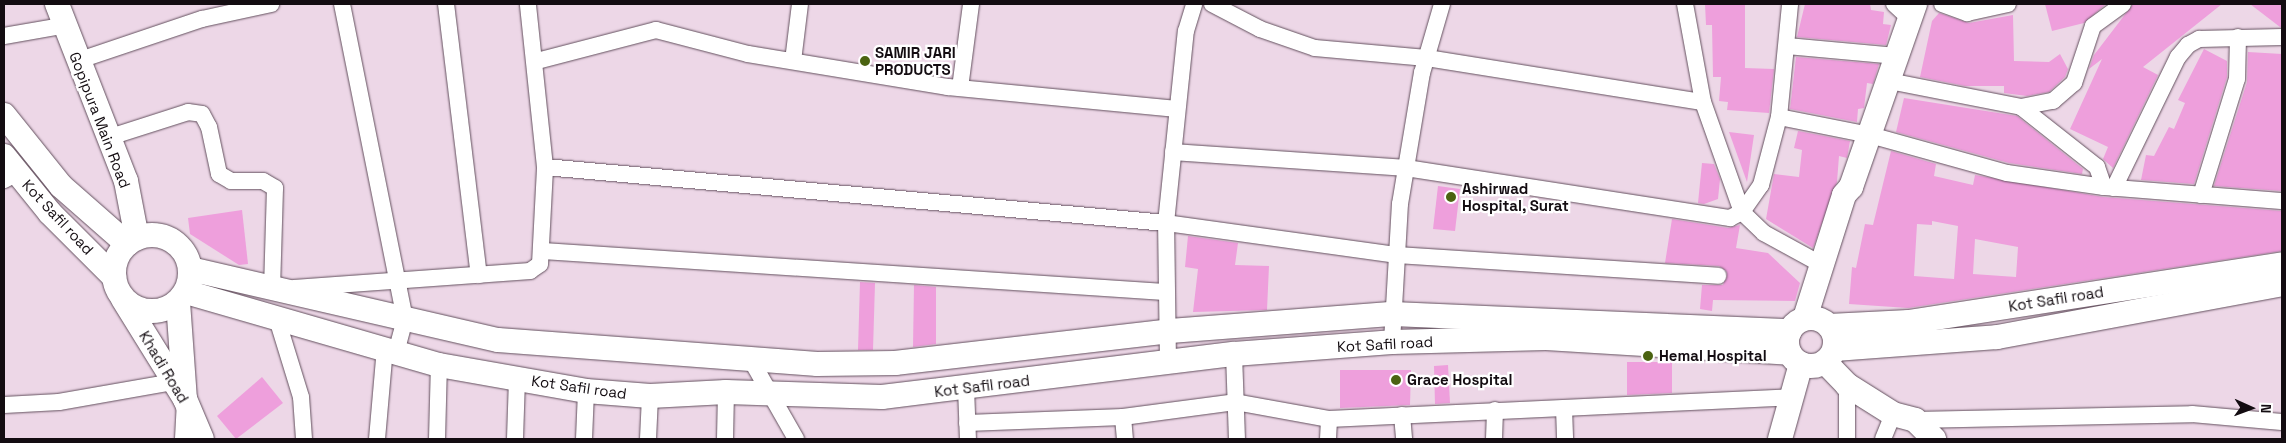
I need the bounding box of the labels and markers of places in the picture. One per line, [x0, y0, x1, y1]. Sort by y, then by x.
place label: SAMIR JARI PRODUCTS [875, 43, 956, 78]
marker: SAMIR JARI PRODUCTS [859, 55, 871, 67]
place label: Ashirwad Hospital, Surat [1462, 179, 1569, 214]
marker: Ashirwad Hospital, Surat [1444, 190, 1458, 204]
place label: Hemal Hospital [1659, 347, 1767, 365]
marker: Hemal Hospital [1641, 349, 1655, 363]
place label: Grace Hospital [1407, 371, 1512, 389]
marker: Grace Hospital [1389, 373, 1403, 387]

